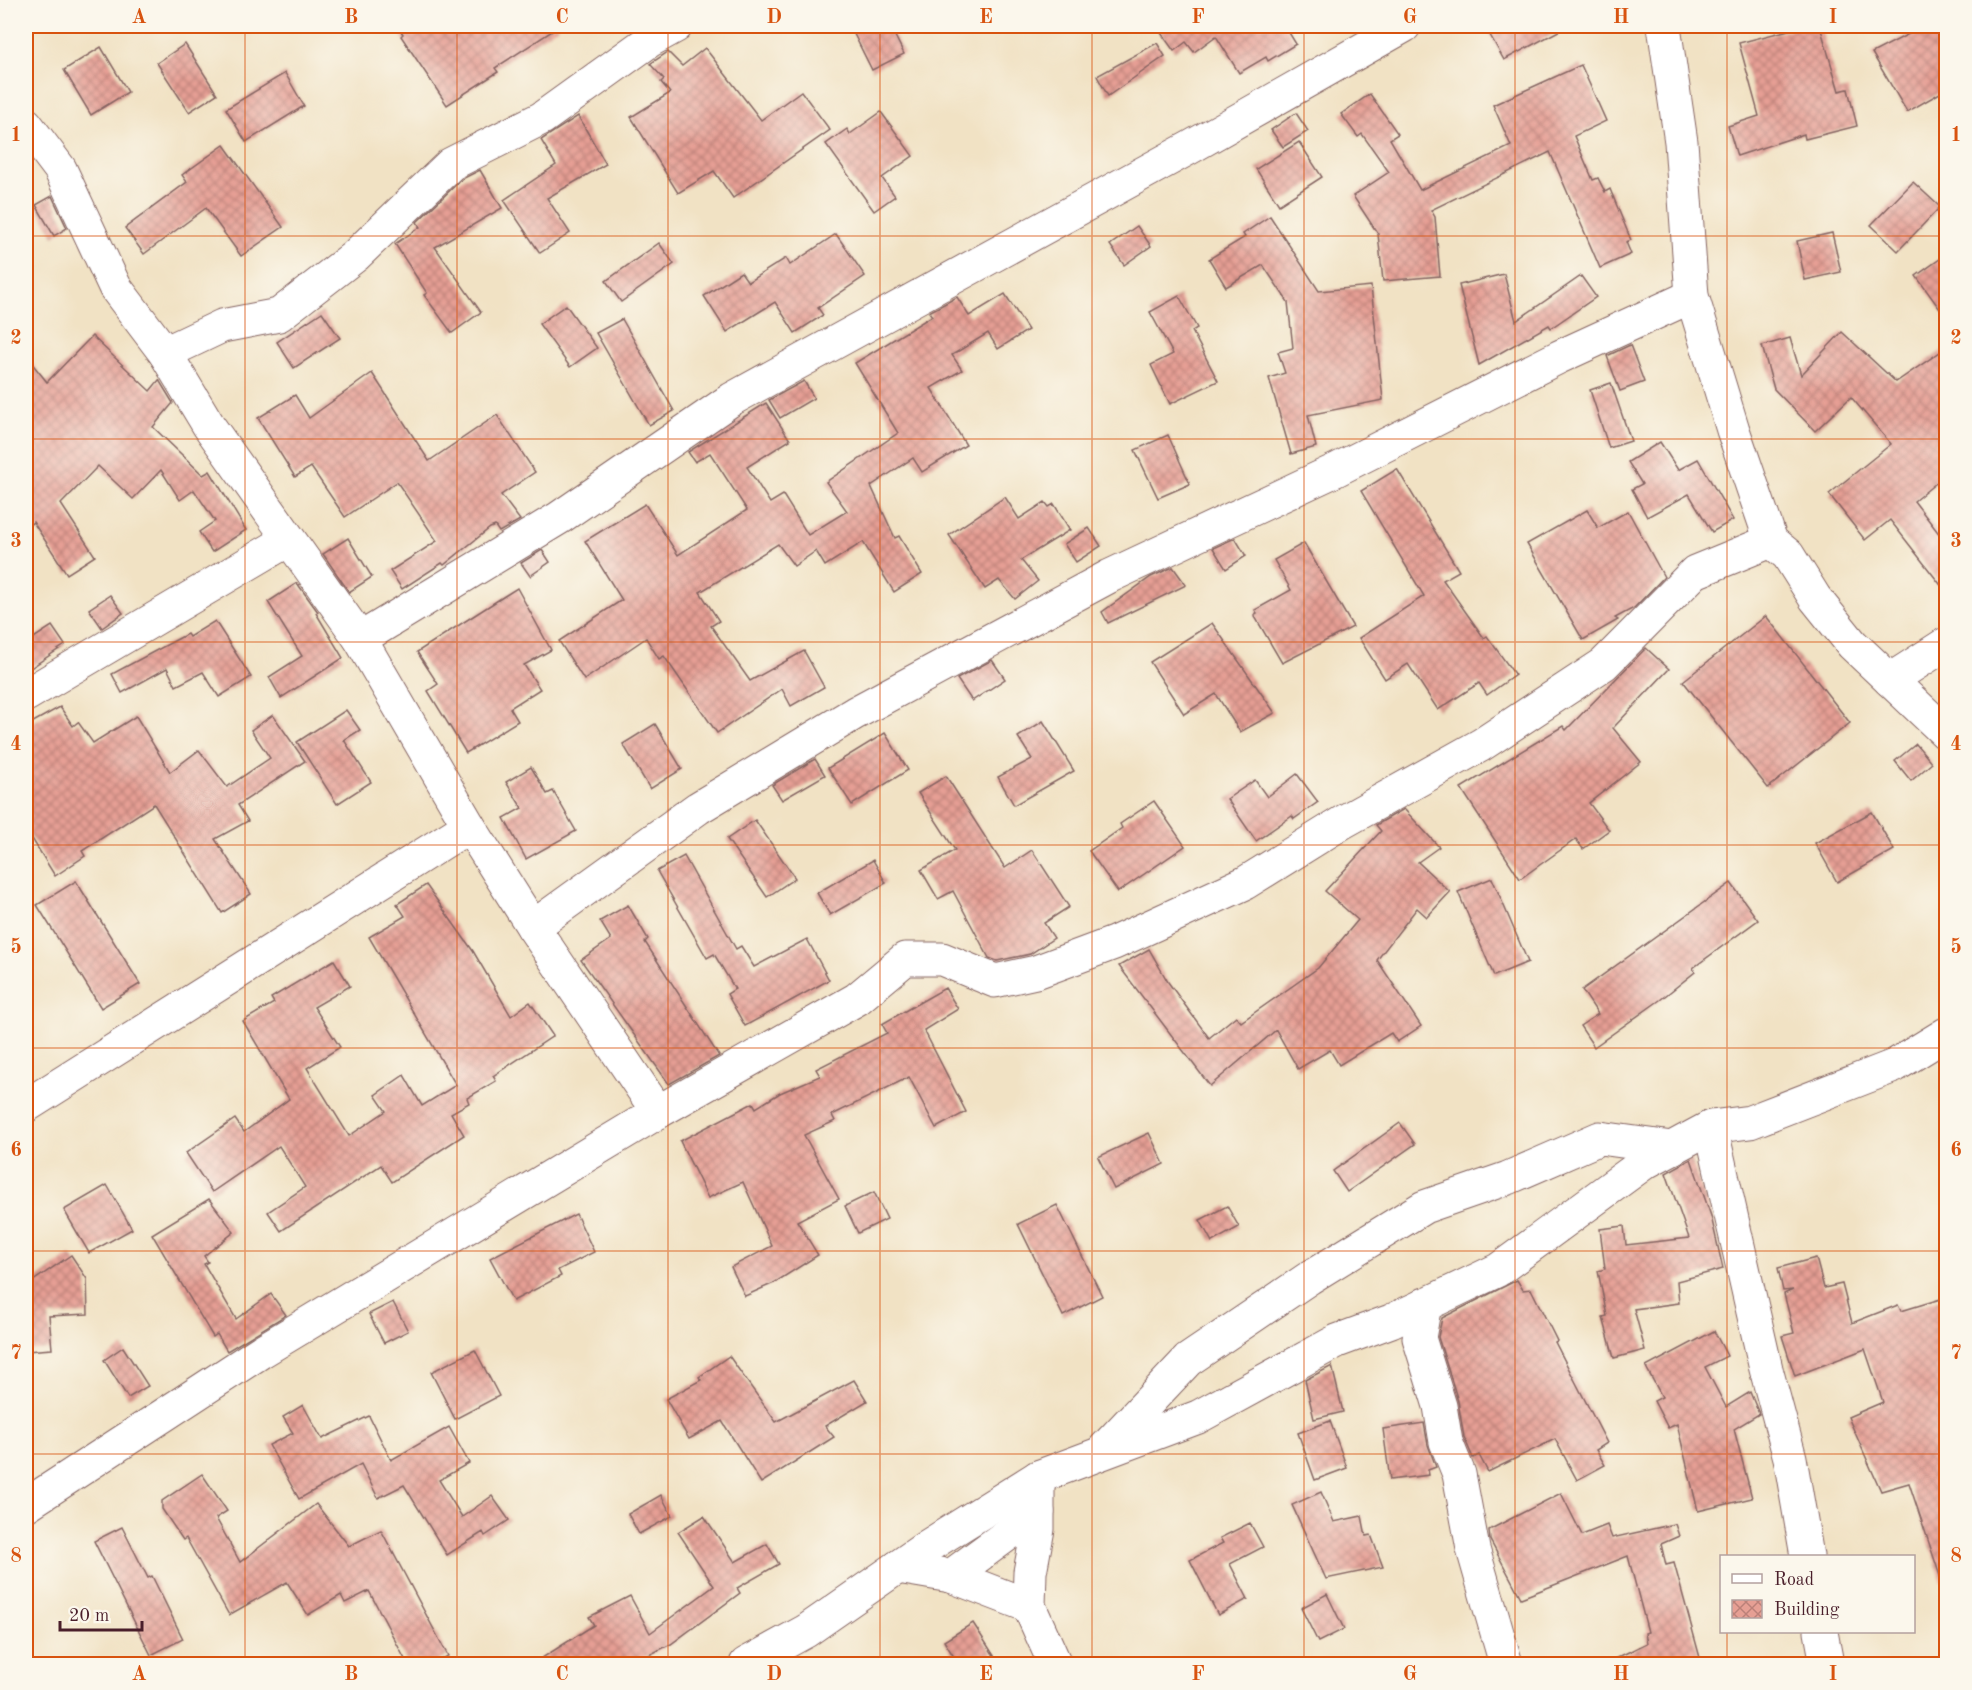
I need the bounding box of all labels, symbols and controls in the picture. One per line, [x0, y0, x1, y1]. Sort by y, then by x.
text: A [131, 8, 147, 28]
text: B [344, 8, 358, 28]
text: C [555, 8, 569, 28]
text: D [766, 8, 782, 28]
text: E [979, 8, 993, 28]
text: F [1191, 8, 1205, 28]
text: G [1403, 8, 1417, 28]
text: H [1613, 8, 1629, 28]
text: I [1829, 8, 1837, 28]
text: 1 [10, 126, 22, 146]
text: 1 [1950, 126, 1962, 146]
text: 2 [10, 329, 22, 349]
text: 2 [1950, 329, 1962, 349]
text: 3 [10, 532, 22, 552]
text: 3 [1950, 532, 1962, 552]
text: 4 [10, 735, 22, 755]
text: 4 [1950, 735, 1962, 755]
text: 5 [10, 937, 22, 958]
text: 5 [1950, 937, 1962, 958]
text: 6 [10, 1141, 22, 1161]
text: 6 [1950, 1141, 1962, 1161]
text: 7 [10, 1344, 22, 1364]
text: 7 [1950, 1344, 1962, 1364]
text: 8 [10, 1547, 22, 1567]
text: 8 [1950, 1547, 1962, 1567]
legend [1720, 1555, 1915, 1633]
text: Road [1774, 1571, 1814, 1589]
scale bar [60, 1594, 142, 1632]
text: Building [1774, 1601, 1840, 1619]
text: 20 m [69, 1607, 109, 1625]
text: A [131, 1665, 147, 1685]
text: B [344, 1665, 358, 1685]
text: C [555, 1665, 569, 1685]
text: D [766, 1665, 782, 1685]
text: E [979, 1665, 993, 1685]
text: F [1191, 1665, 1205, 1685]
text: G [1403, 1665, 1417, 1685]
text: H [1613, 1665, 1629, 1685]
text: I [1829, 1665, 1837, 1685]

